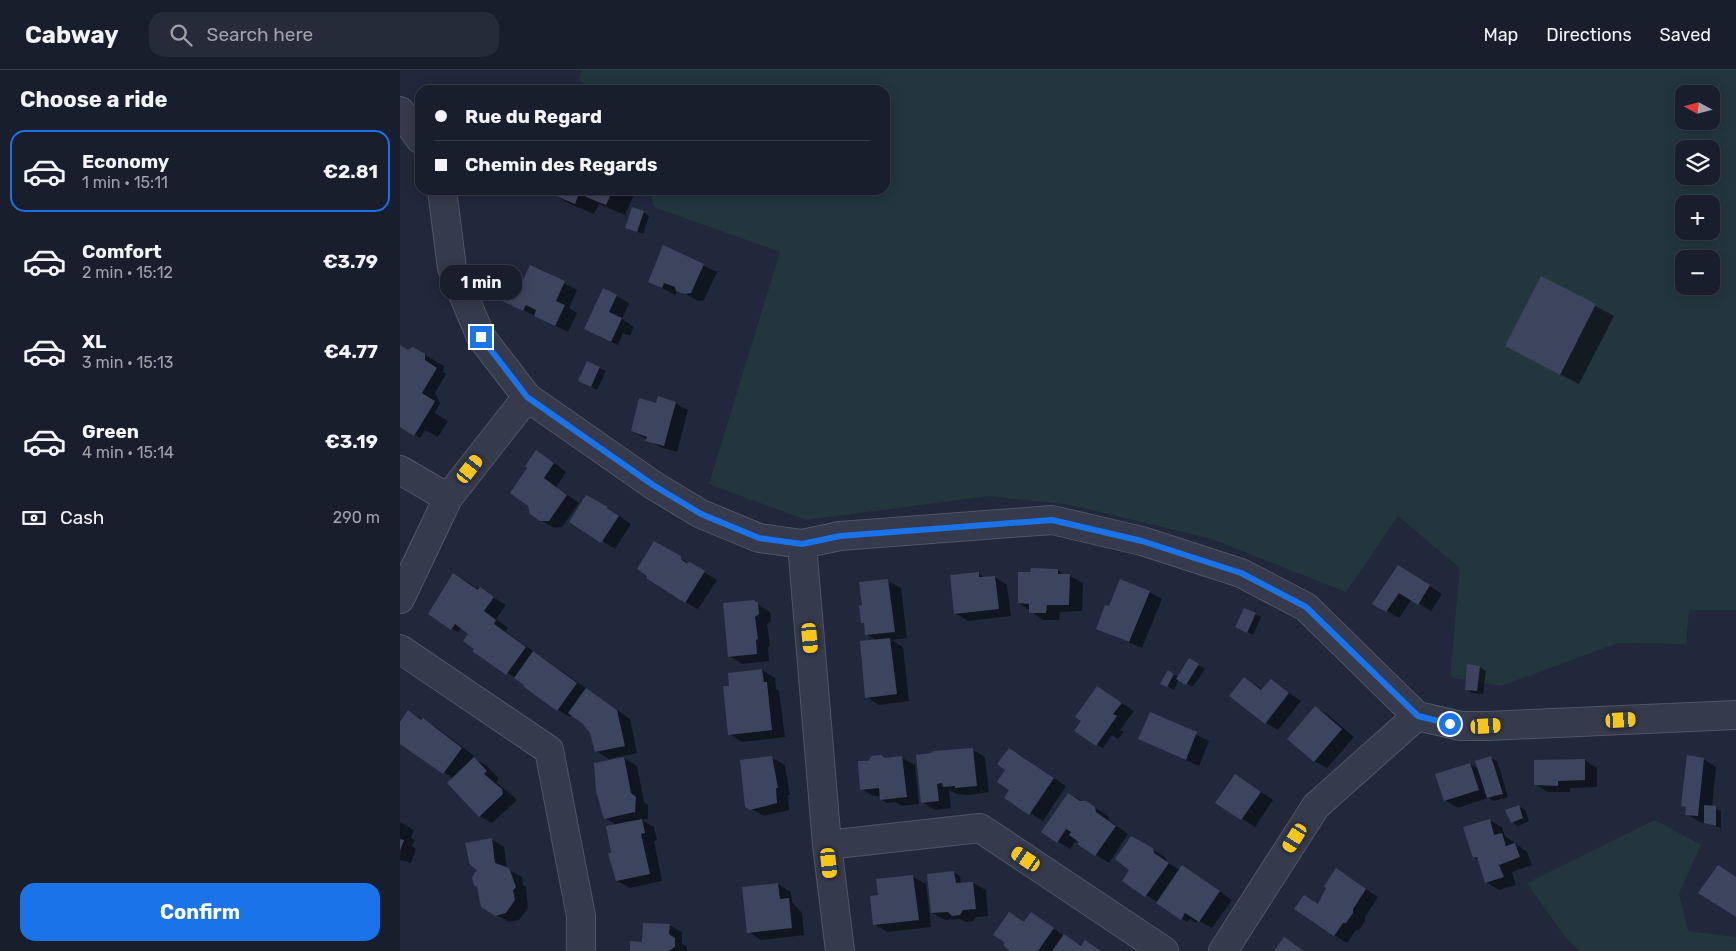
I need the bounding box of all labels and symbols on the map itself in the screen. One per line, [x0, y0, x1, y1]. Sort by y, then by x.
north arrow [1675, 85, 1720, 130]
callout: 1 min [440, 264, 522, 300]
route end [470, 326, 492, 348]
car [454, 453, 485, 485]
car [801, 622, 818, 654]
car [1605, 712, 1636, 728]
route start [1439, 713, 1461, 735]
car [1470, 718, 1501, 734]
car [1280, 821, 1309, 855]
car [1009, 844, 1042, 874]
car [819, 847, 838, 879]

